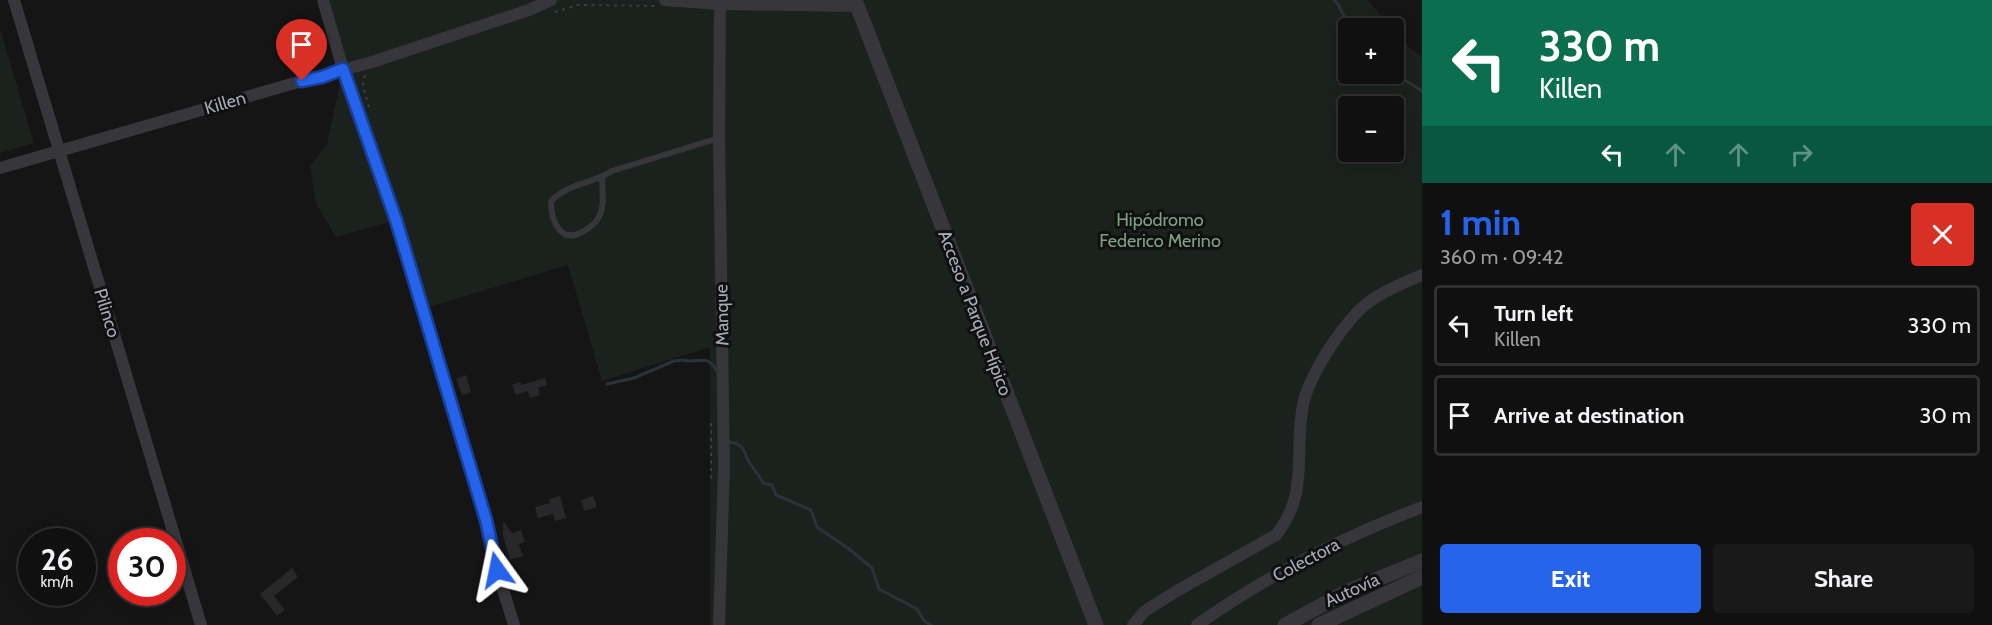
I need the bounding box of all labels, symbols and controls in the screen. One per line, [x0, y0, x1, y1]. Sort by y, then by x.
map controls [1338, 18, 1404, 162]
button: + [1338, 18, 1404, 84]
pin [276, 19, 327, 81]
text: 330 m [1539, 20, 1660, 72]
icon: left [1440, 24, 1518, 102]
icon: arrive [285, 28, 318, 61]
text: Killen [1539, 72, 1602, 105]
street label: Killen [202, 87, 248, 119]
button: − [1338, 96, 1404, 162]
icon: left [1596, 138, 1629, 171]
icon: ahead [1659, 138, 1692, 171]
icon: ahead [1722, 138, 1755, 171]
icon: right [1785, 138, 1818, 171]
text: 1 min [1440, 200, 1521, 244]
button: close [1911, 203, 1974, 266]
park label: Hipódromo Federico Merino [1099, 209, 1221, 252]
street label: Acceso a Parque Hípico [933, 227, 1017, 399]
text: 360 m · 09:42 [1440, 245, 1563, 269]
street label: Manque [710, 284, 734, 346]
street label: Pilinco [89, 286, 125, 340]
text: Turn left [1494, 300, 1573, 327]
icon: left [1443, 309, 1476, 342]
text: 330 m [1908, 312, 1971, 339]
text: Killen [1494, 327, 1541, 351]
icon: arrive [1443, 399, 1476, 432]
text: Arrive at destination [1494, 402, 1684, 429]
text: 30 m [1919, 402, 1971, 429]
speed limit sign: 30 [108, 528, 186, 606]
street label: Colectora [1269, 533, 1343, 587]
position arrow [465, 538, 529, 602]
text: 26 [41, 541, 73, 578]
button: Exit [1440, 544, 1701, 613]
button: Share [1713, 544, 1974, 613]
street label: Autovía [1321, 568, 1383, 612]
text: km/h [41, 573, 73, 591]

